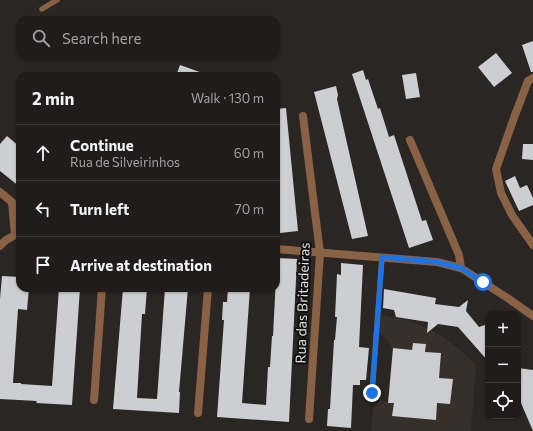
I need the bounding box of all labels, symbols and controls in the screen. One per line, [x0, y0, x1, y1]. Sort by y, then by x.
search box [16, 16, 280, 60]
icon: search [30, 27, 52, 49]
text: Search here [62, 29, 141, 47]
text: 2 min [32, 88, 74, 109]
text: Walk · 130 m [191, 90, 264, 106]
text: Continue [70, 136, 134, 154]
icon: ahead [32, 142, 54, 164]
text: 60 m [234, 145, 264, 161]
text: Rua de Silveirinhos [70, 154, 180, 170]
icon: left [32, 198, 54, 220]
text: Turn left [70, 200, 129, 218]
text: 70 m [235, 201, 264, 217]
street label: Rua das Britadeiras [291, 242, 313, 364]
icon: arrive [32, 254, 54, 276]
text: Arrive at destination [70, 256, 212, 274]
route start [474, 273, 492, 291]
map controls [485, 311, 521, 419]
button: + [485, 311, 521, 347]
button: − [485, 347, 521, 383]
button: locate [485, 383, 521, 419]
route end [363, 384, 381, 402]

